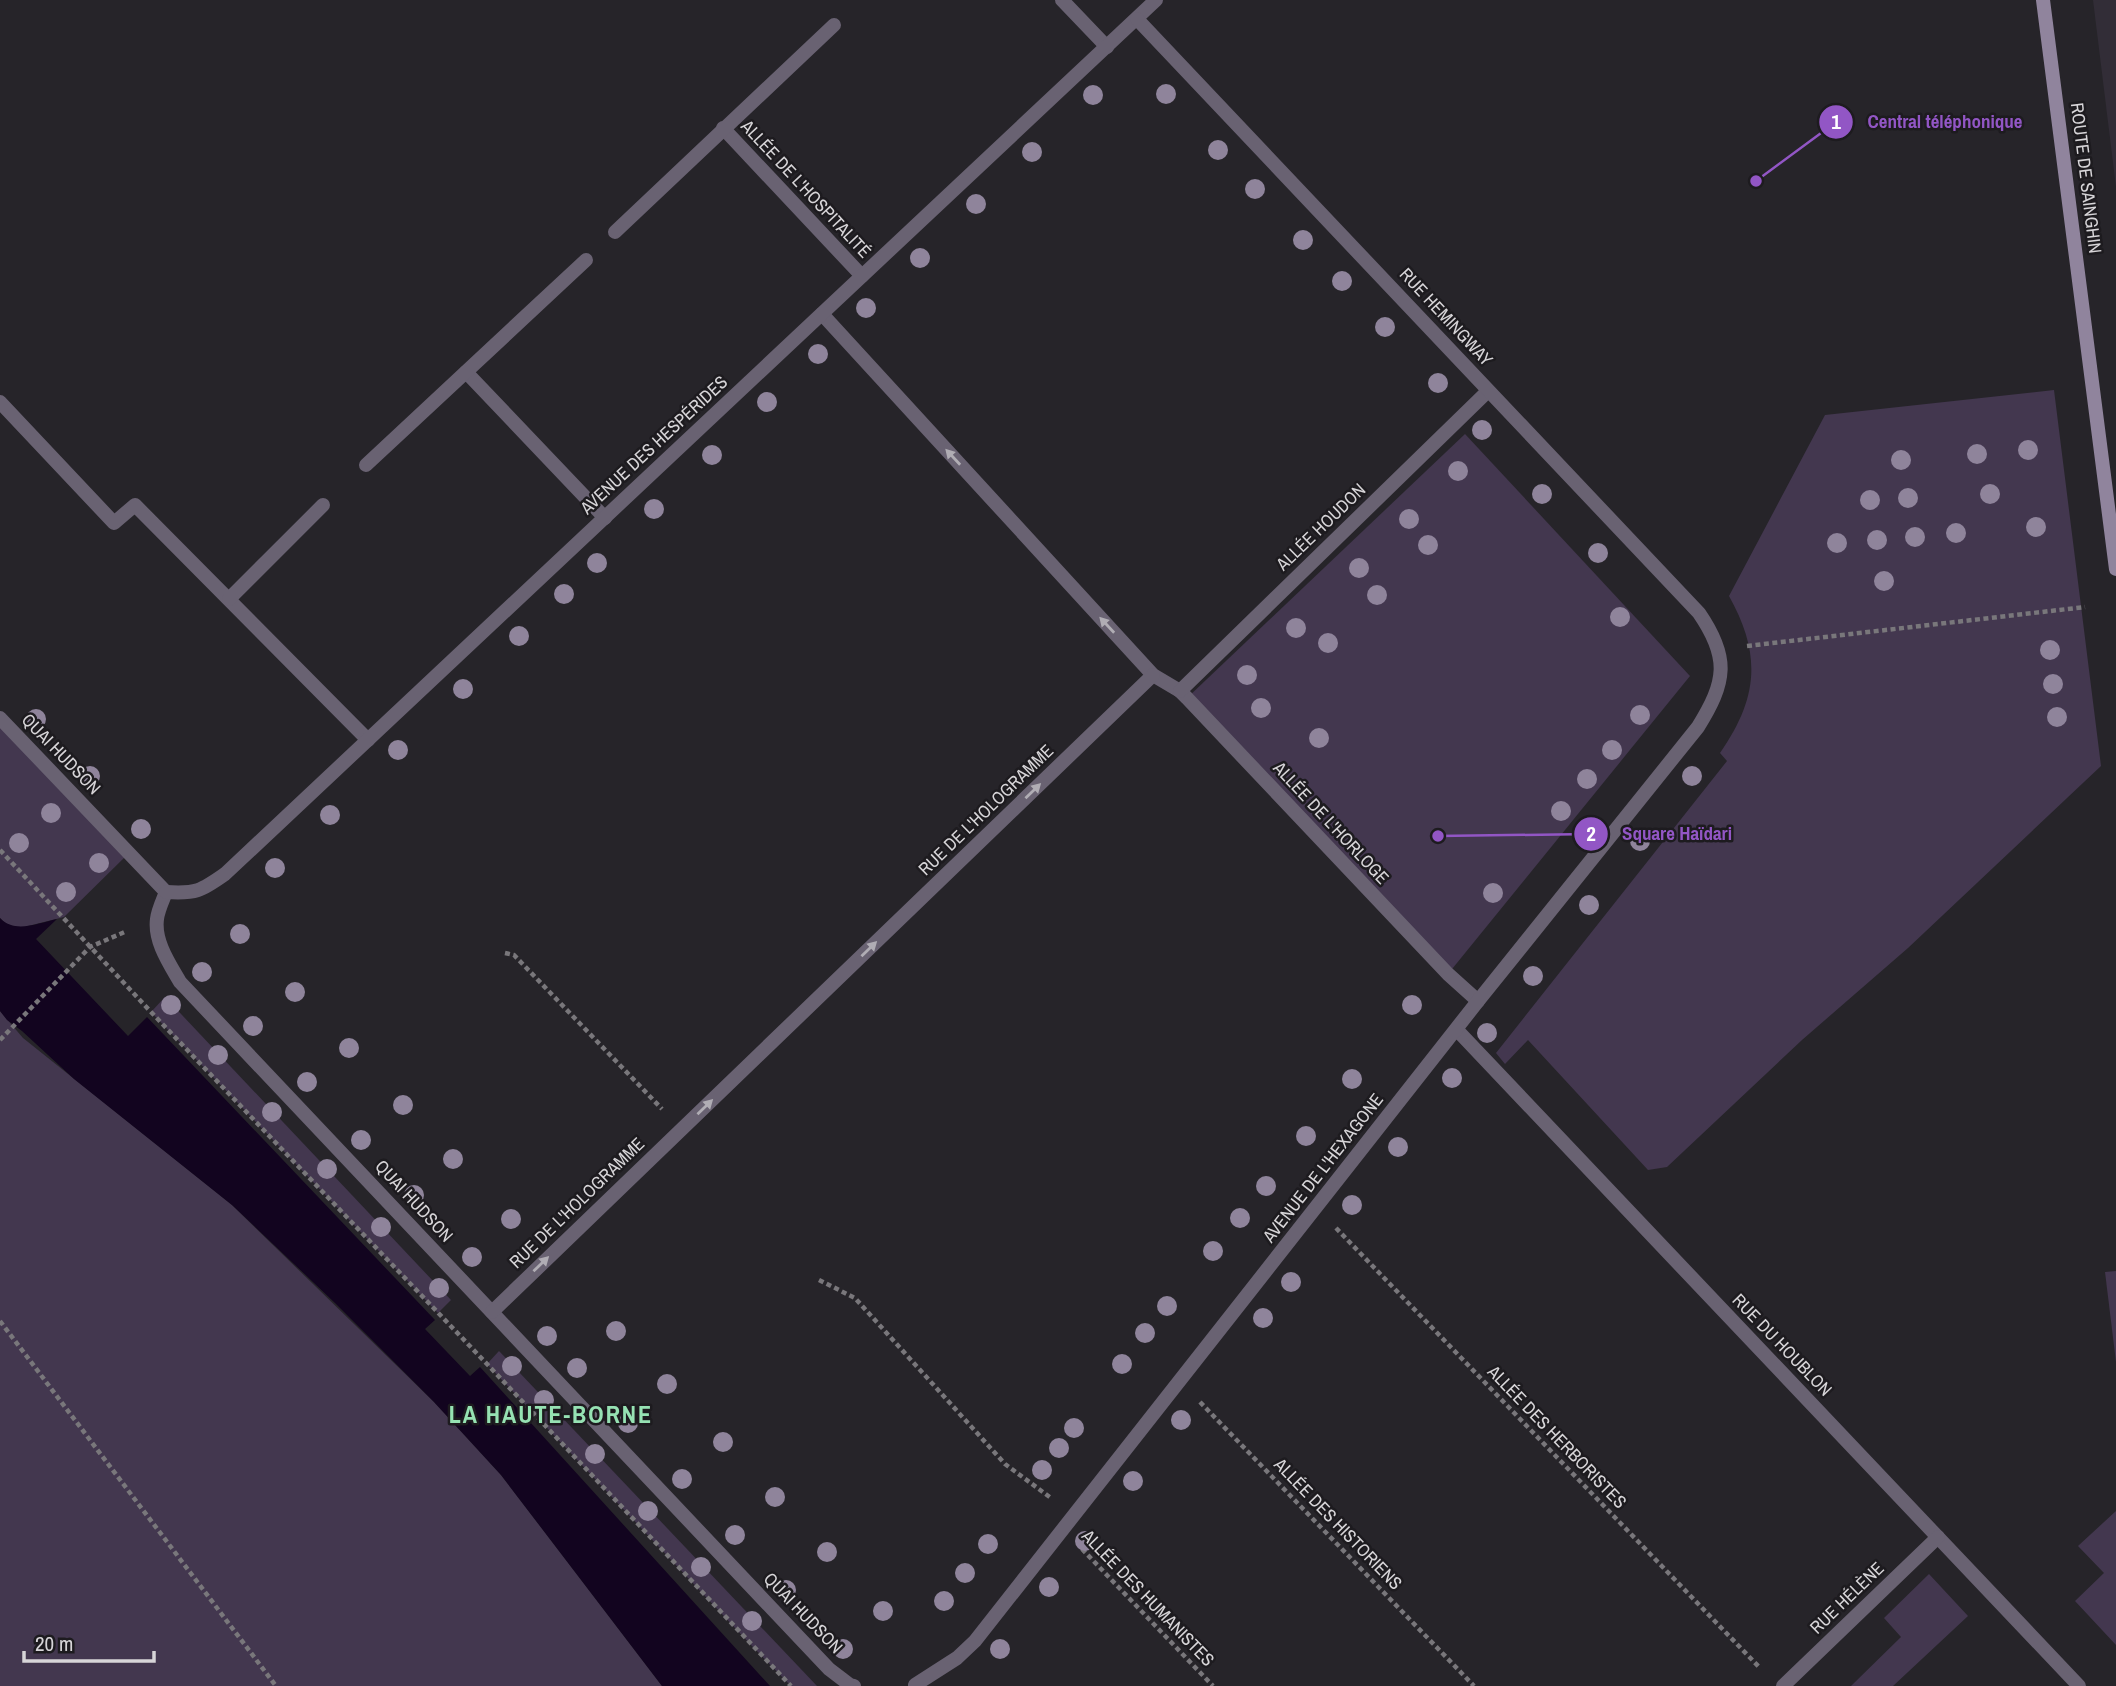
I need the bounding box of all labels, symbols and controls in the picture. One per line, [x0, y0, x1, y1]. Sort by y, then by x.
street label: ROUTE DE SAINGHIN [2065, 101, 2108, 255]
callout: Central téléphonique [1818, 102, 2036, 142]
text: 1 [1831, 107, 1841, 136]
text: Central téléphonique [1868, 108, 2023, 134]
street label: ALLÉE DE L'HOSPITALITÉ [735, 113, 877, 263]
street label: RUE HEMINGWAY [1394, 262, 1499, 371]
street label: AVENUE DES HESPÉRIDES [574, 369, 733, 520]
one-way arrow [945, 448, 961, 466]
street label: ALLÉE HOUDON [1270, 477, 1371, 576]
one-way arrow [1099, 616, 1115, 634]
street label: QUAI HUDSON [16, 708, 107, 800]
street label: RUE DE L'HOLOGRAMME [913, 738, 1059, 881]
street label: ALLÉE DE L'HORLOGE [1267, 755, 1395, 890]
one-way arrow [1024, 784, 1041, 800]
callout: Square Haïdari [1573, 814, 1746, 854]
text: 2 [1586, 819, 1596, 848]
text: Square Haïdari [1622, 820, 1732, 846]
one-way arrow [860, 942, 877, 958]
street label: AVENUE DE L'HEXAGONE [1256, 1088, 1389, 1248]
one-way arrow [696, 1099, 713, 1115]
street label: RUE DE L'HOLOGRAMME [504, 1131, 650, 1274]
street label: QUAI HUDSON [370, 1154, 459, 1247]
one-way arrow [532, 1257, 549, 1273]
street label: RUE DU HOUBLON [1727, 1288, 1838, 1401]
street label: ALLÉE DES HERBORISTES [1482, 1359, 1633, 1514]
district label: LA HAUTE-BORNE [449, 1398, 653, 1430]
street label: ALLÉE DES HISTORIENS [1268, 1451, 1408, 1595]
street label: ALLÉE DES HUMANISTES [1076, 1523, 1220, 1672]
street label: RUE HÉLÈNE [1804, 1556, 1889, 1639]
street label: QUAI HUDSON [758, 1567, 849, 1659]
scale bar [24, 1620, 154, 1664]
text: 20 m [35, 1629, 73, 1658]

